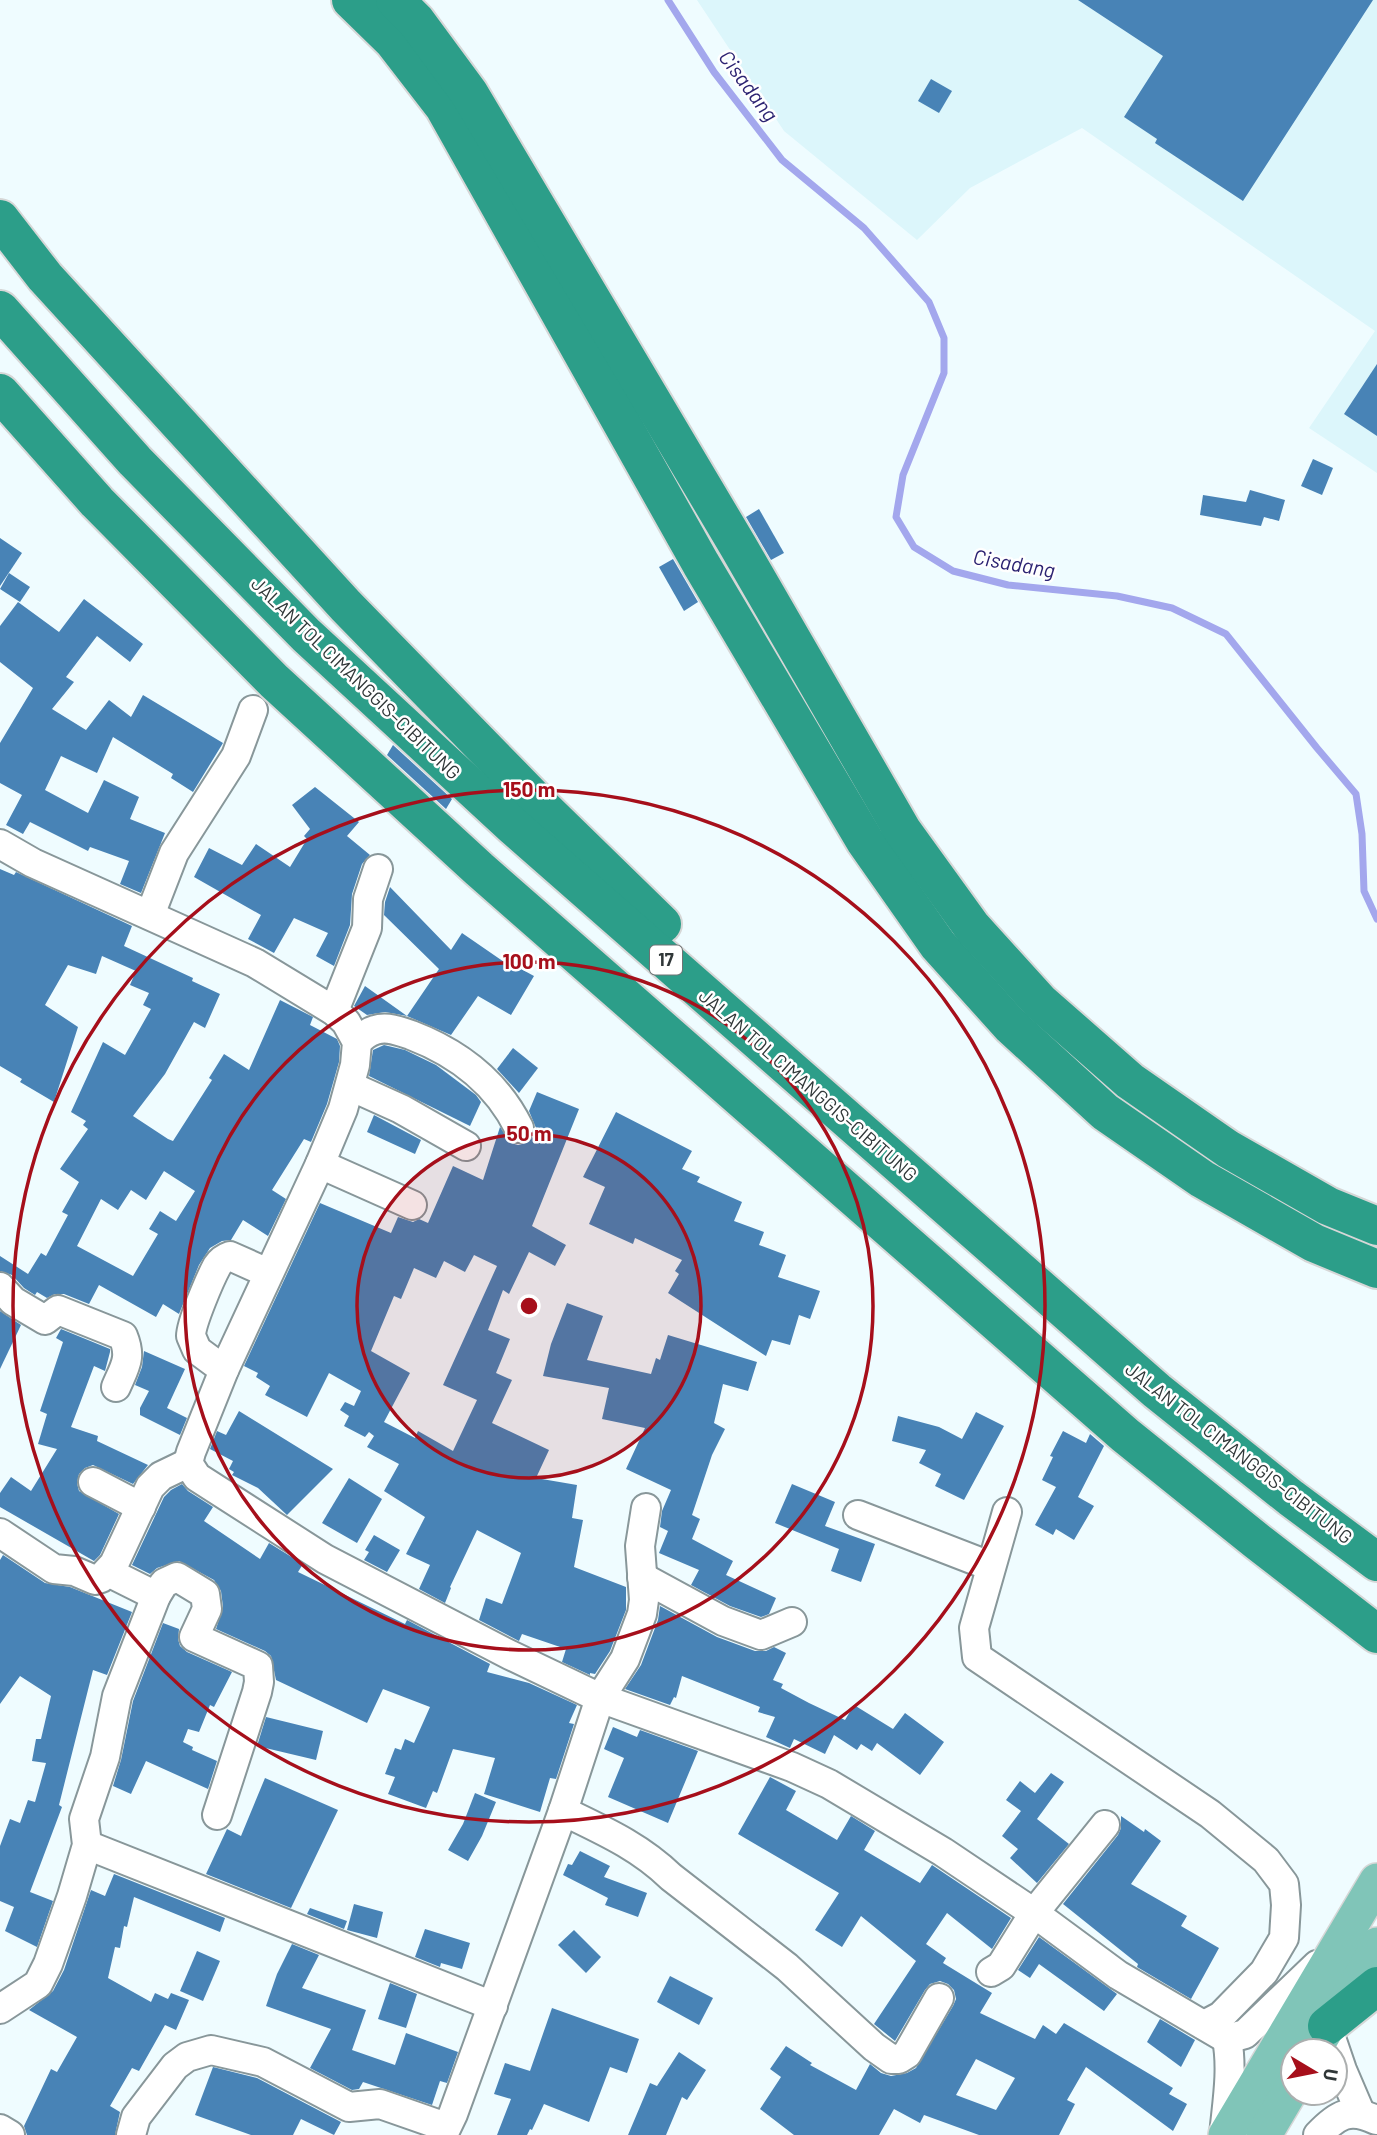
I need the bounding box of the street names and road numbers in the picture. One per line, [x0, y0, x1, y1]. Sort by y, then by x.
street label: JALAN TOL CIMANGGIS–CIBITUNG [247, 572, 466, 784]
road number: 17 [650, 945, 682, 974]
street label: JALAN TOL CIMANGGIS–CIBITUNG [695, 984, 922, 1186]
street label: JALAN TOL CIMANGGIS–CIBITUNG [1121, 1357, 1357, 1548]

